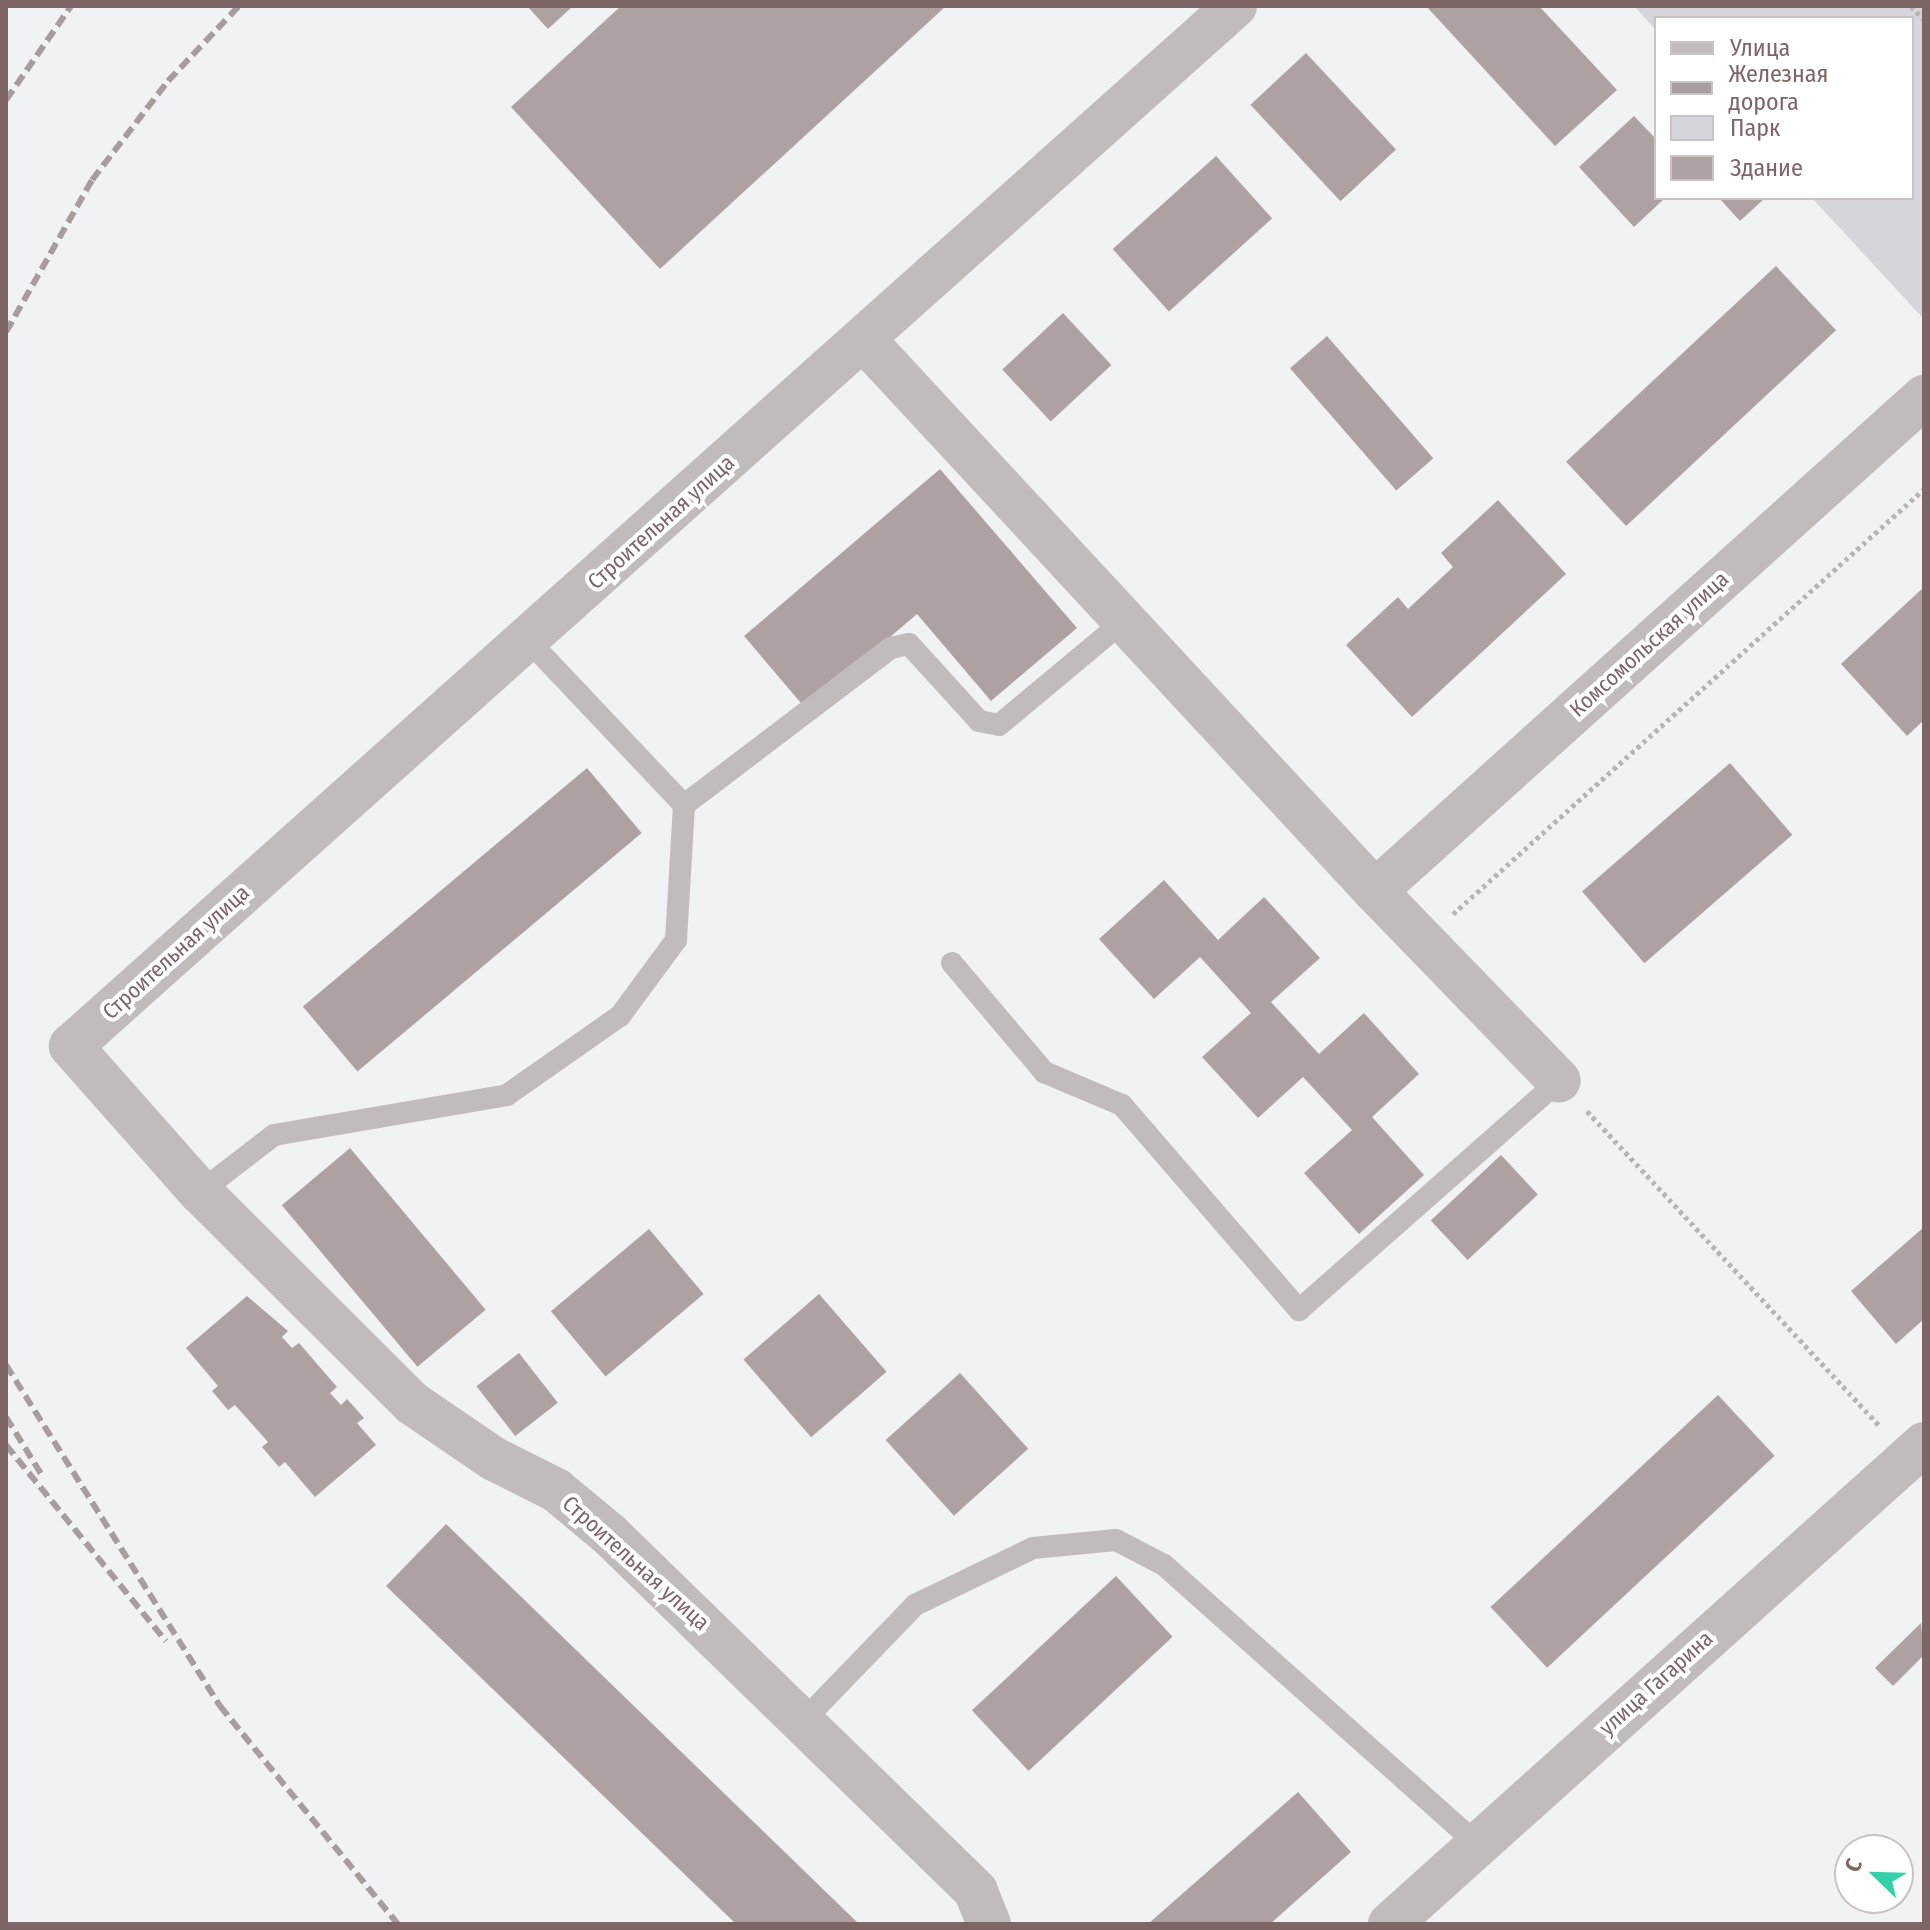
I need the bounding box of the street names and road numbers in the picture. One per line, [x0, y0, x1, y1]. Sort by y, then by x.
street label: Строительная улица [582, 449, 740, 595]
street label: Комсомольская улица [1564, 566, 1734, 722]
street label: Строительная улица [97, 879, 255, 1025]
street label: Строительная улица [557, 1490, 715, 1636]
street label: улица Гагарина [1594, 1625, 1718, 1741]

